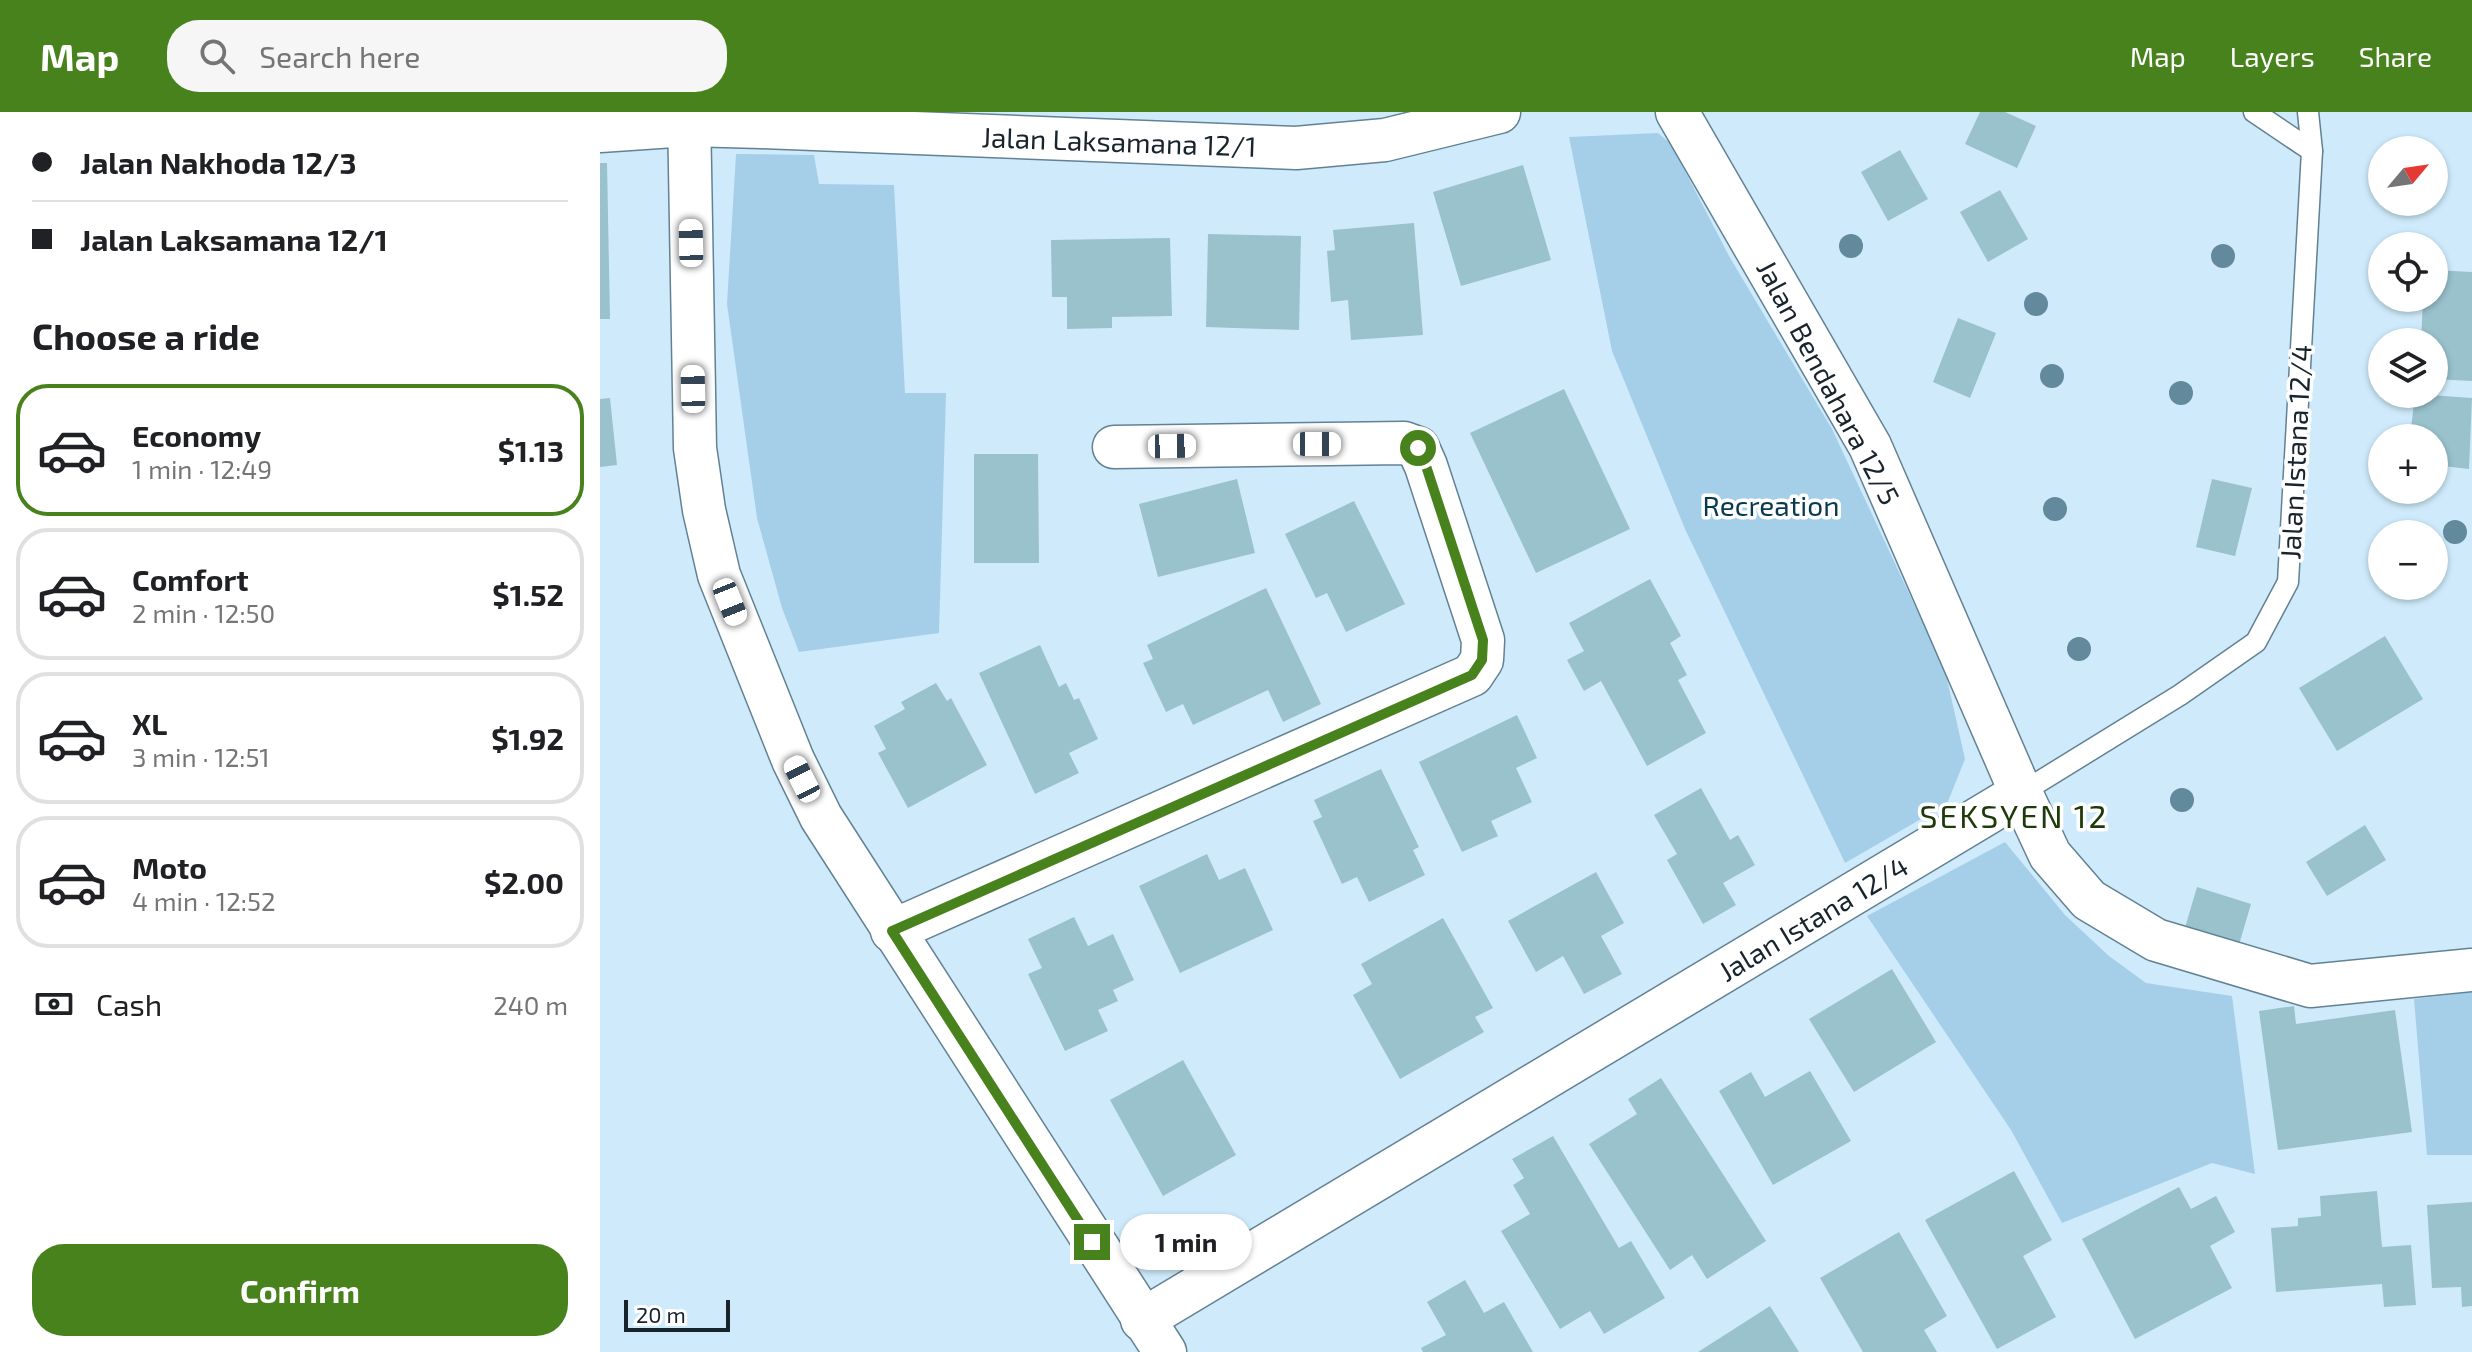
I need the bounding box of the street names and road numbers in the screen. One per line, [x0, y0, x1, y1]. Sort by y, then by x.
street label: Jalan Laksamana 12/1 [981, 119, 1257, 163]
street label: Jalan Bendahara 12/5 [1750, 254, 1908, 510]
street label: Jalan Istana 12/4 [2272, 344, 2318, 560]
street label: Jalan Istana 12/4 [1712, 848, 1914, 988]

